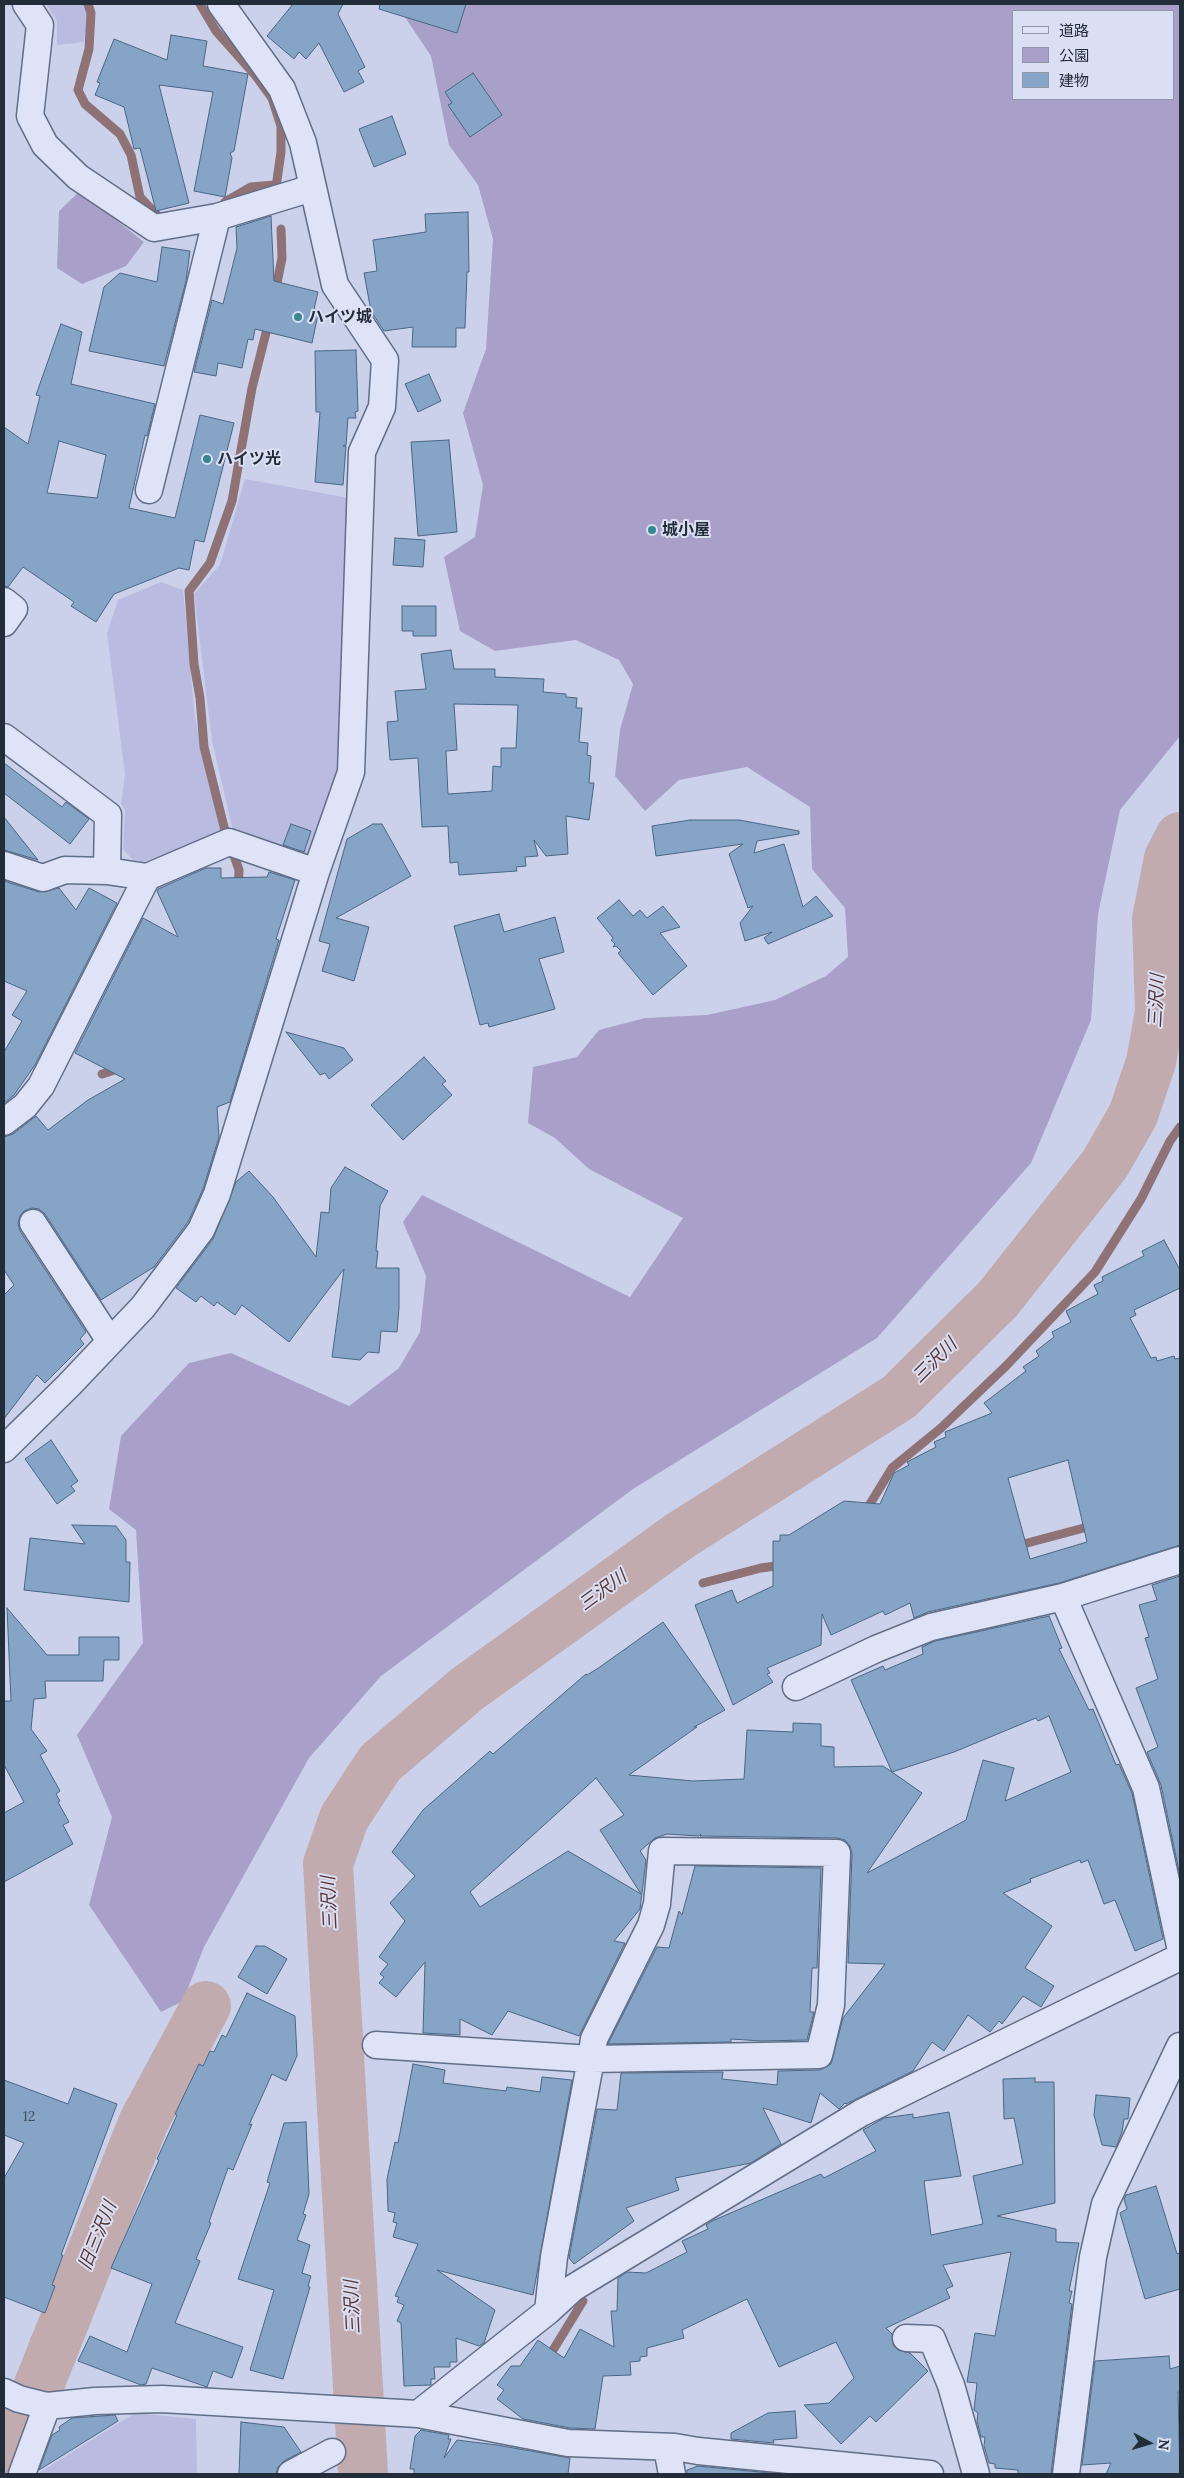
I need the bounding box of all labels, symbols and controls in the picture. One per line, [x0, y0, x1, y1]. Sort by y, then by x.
legend [1012, 10, 1174, 100]
text: 道路 [1059, 21, 1089, 40]
text: 公園 [1059, 46, 1089, 65]
text: 建物 [1059, 71, 1089, 90]
place label: ハイツ城 [308, 307, 372, 327]
marker: ハイツ城 [292, 311, 304, 323]
place label: ハイツ光 [217, 449, 281, 469]
marker: ハイツ光 [201, 453, 213, 465]
place label: 城小屋 [662, 520, 710, 540]
marker: 城小屋 [646, 524, 658, 536]
water label: 三沢川 [1145, 973, 1169, 1029]
water label: 三沢川 [908, 1334, 962, 1388]
water label: 三沢川 [575, 1566, 631, 1616]
water label: 三沢川 [318, 1875, 342, 1931]
house number: 12 [23, 2109, 35, 2125]
water label: 旧三沢川 [75, 2199, 121, 2273]
water label: 三沢川 [341, 2279, 365, 2335]
north arrow [1124, 2418, 1174, 2468]
text: N [1154, 2438, 1173, 2451]

